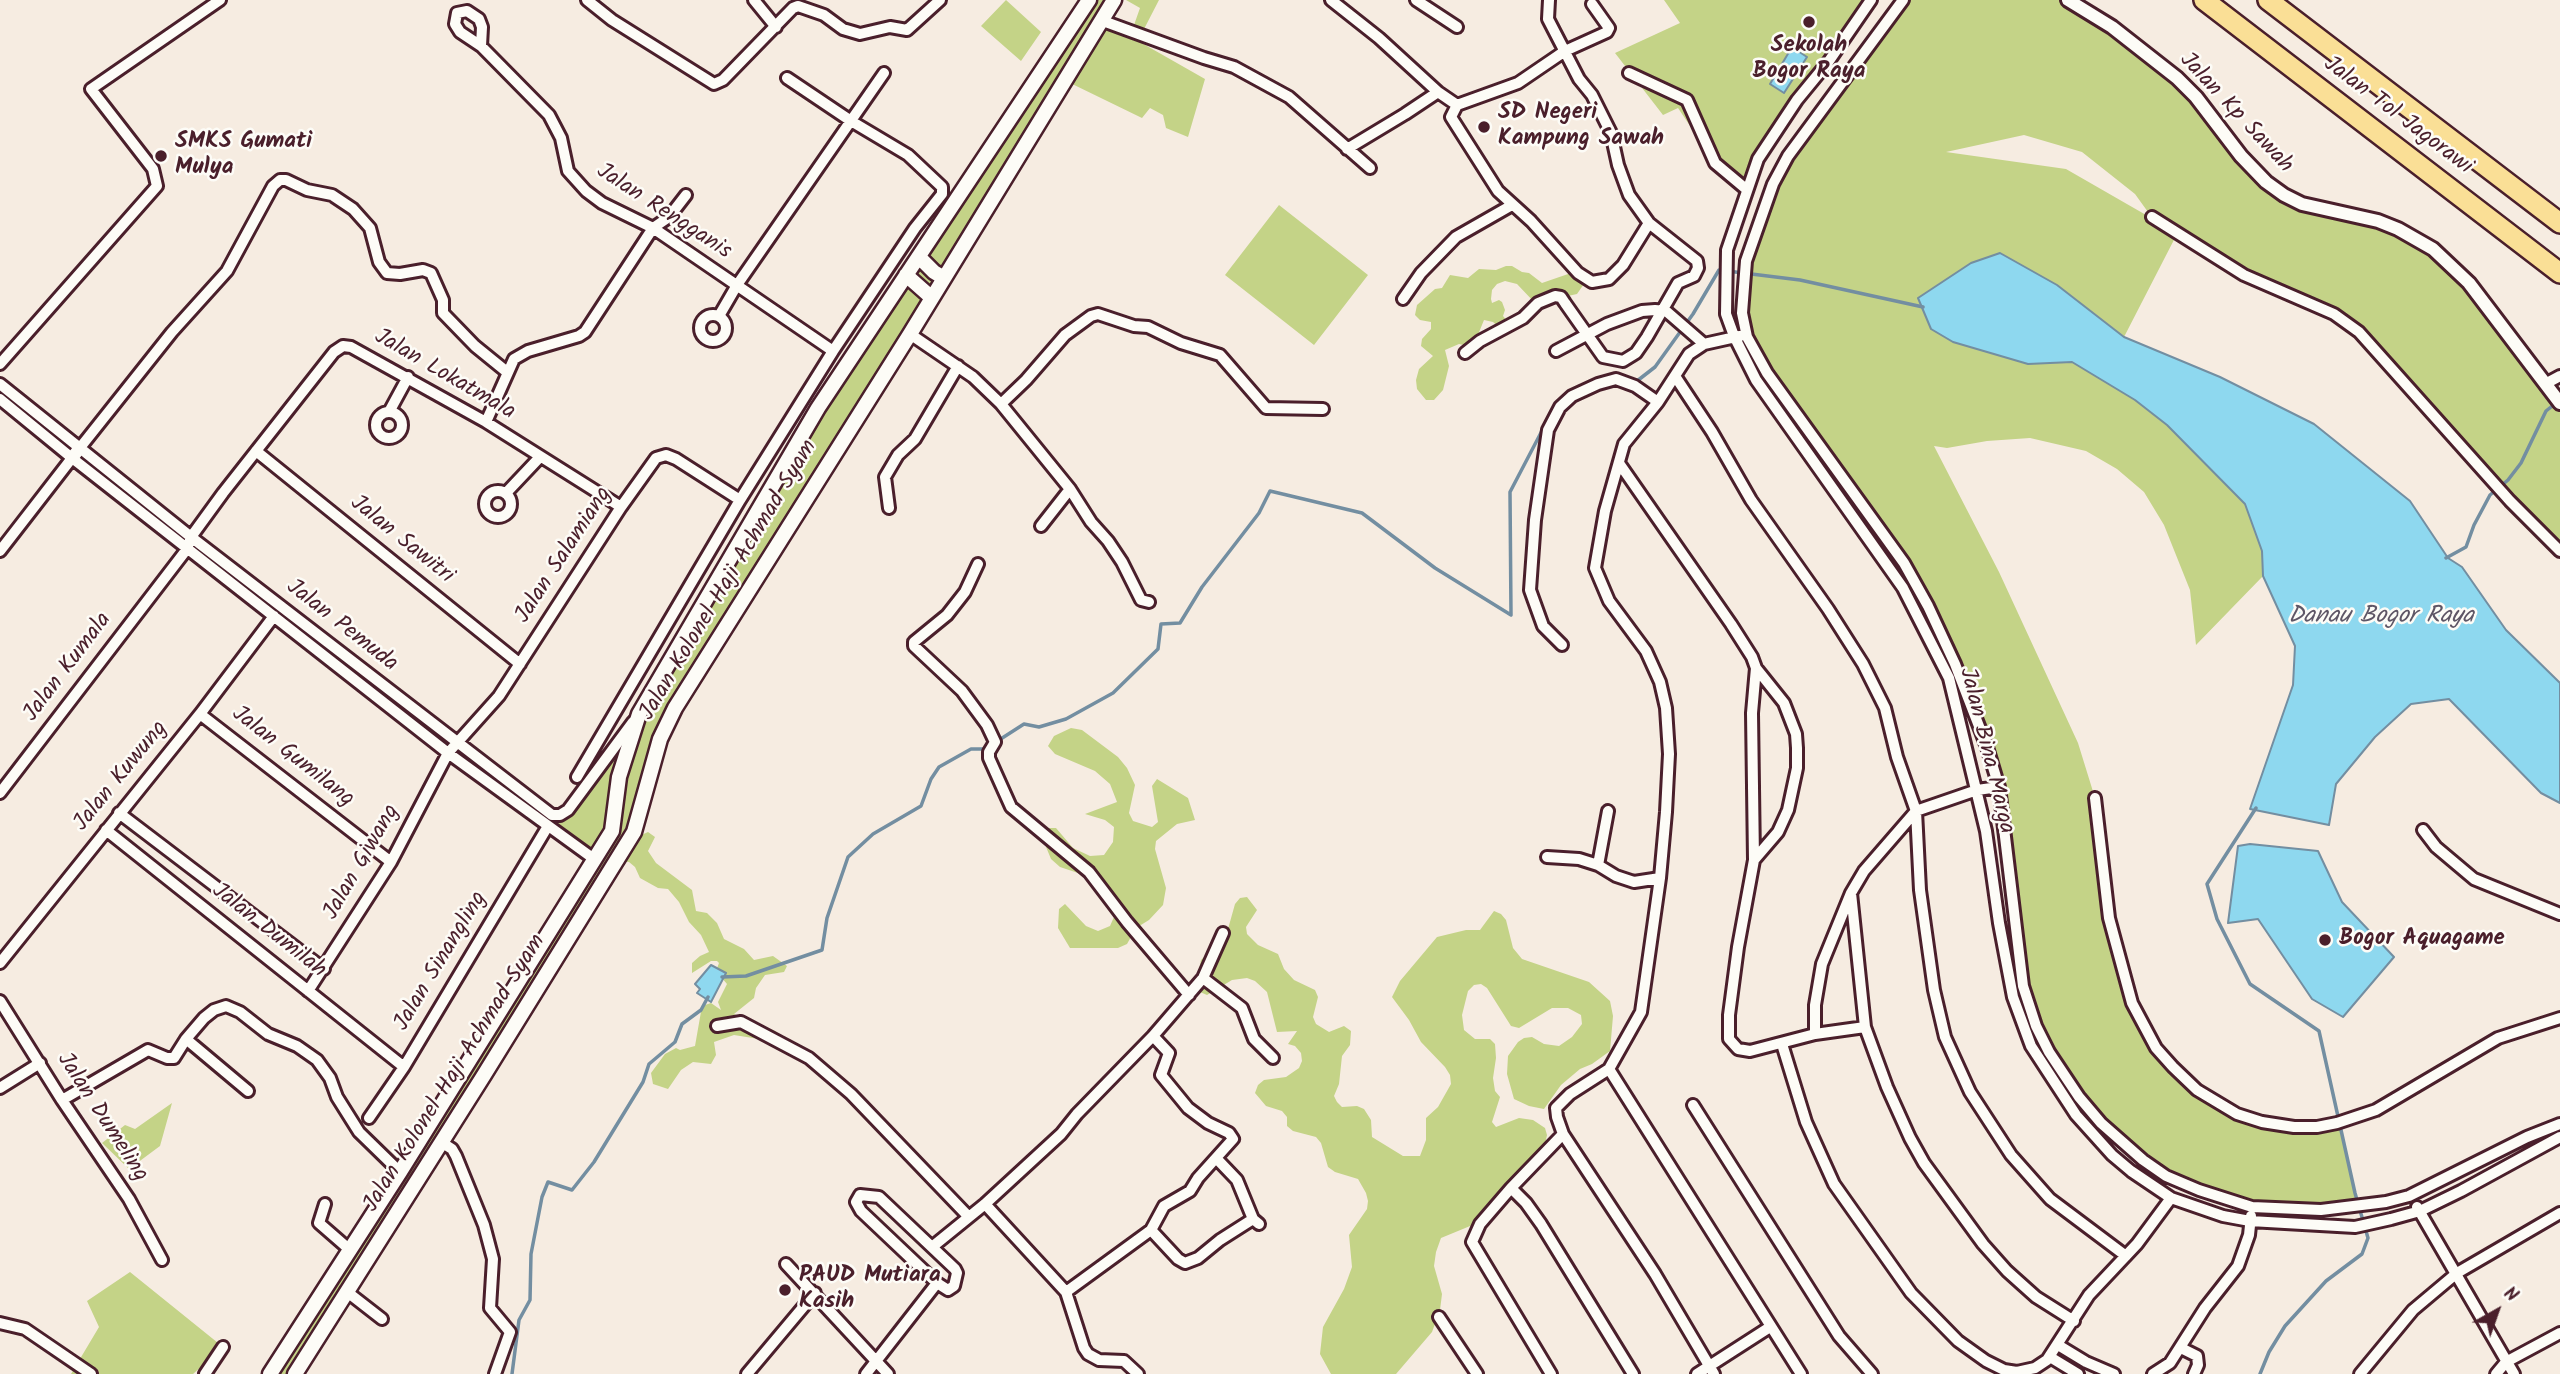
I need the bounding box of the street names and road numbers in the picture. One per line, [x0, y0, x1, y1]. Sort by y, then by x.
street label: Jalan Kp Sawah [2172, 48, 2298, 180]
street label: Jalan Tol Jagorawi [2317, 52, 2477, 182]
street label: Jalan Rengganis [590, 159, 736, 267]
street label: Jalan Lokatmala [369, 324, 519, 428]
street label: Jalan Kolonel Haji Achmad Syam [635, 436, 825, 726]
street label: Jalan Salamiang [511, 483, 619, 629]
street label: Jalan Sawitri [344, 491, 458, 591]
street label: Jalan Pemuda [280, 575, 402, 679]
street label: Jalan Kumala [19, 608, 119, 728]
street label: Jalan Bina Marga [1951, 665, 2019, 837]
street label: Jalan Gumilang [225, 702, 359, 814]
street label: Jalan Kuwung [69, 716, 175, 838]
street label: Jalan Giwang [319, 800, 407, 926]
street label: Jalan Dumilah [205, 879, 331, 985]
street label: Jalan Sinangling [390, 887, 494, 1037]
street label: Jalan Kolonel Haji Achmad Syam [359, 930, 553, 1218]
street label: Jalan Dumeling [49, 1048, 153, 1188]

